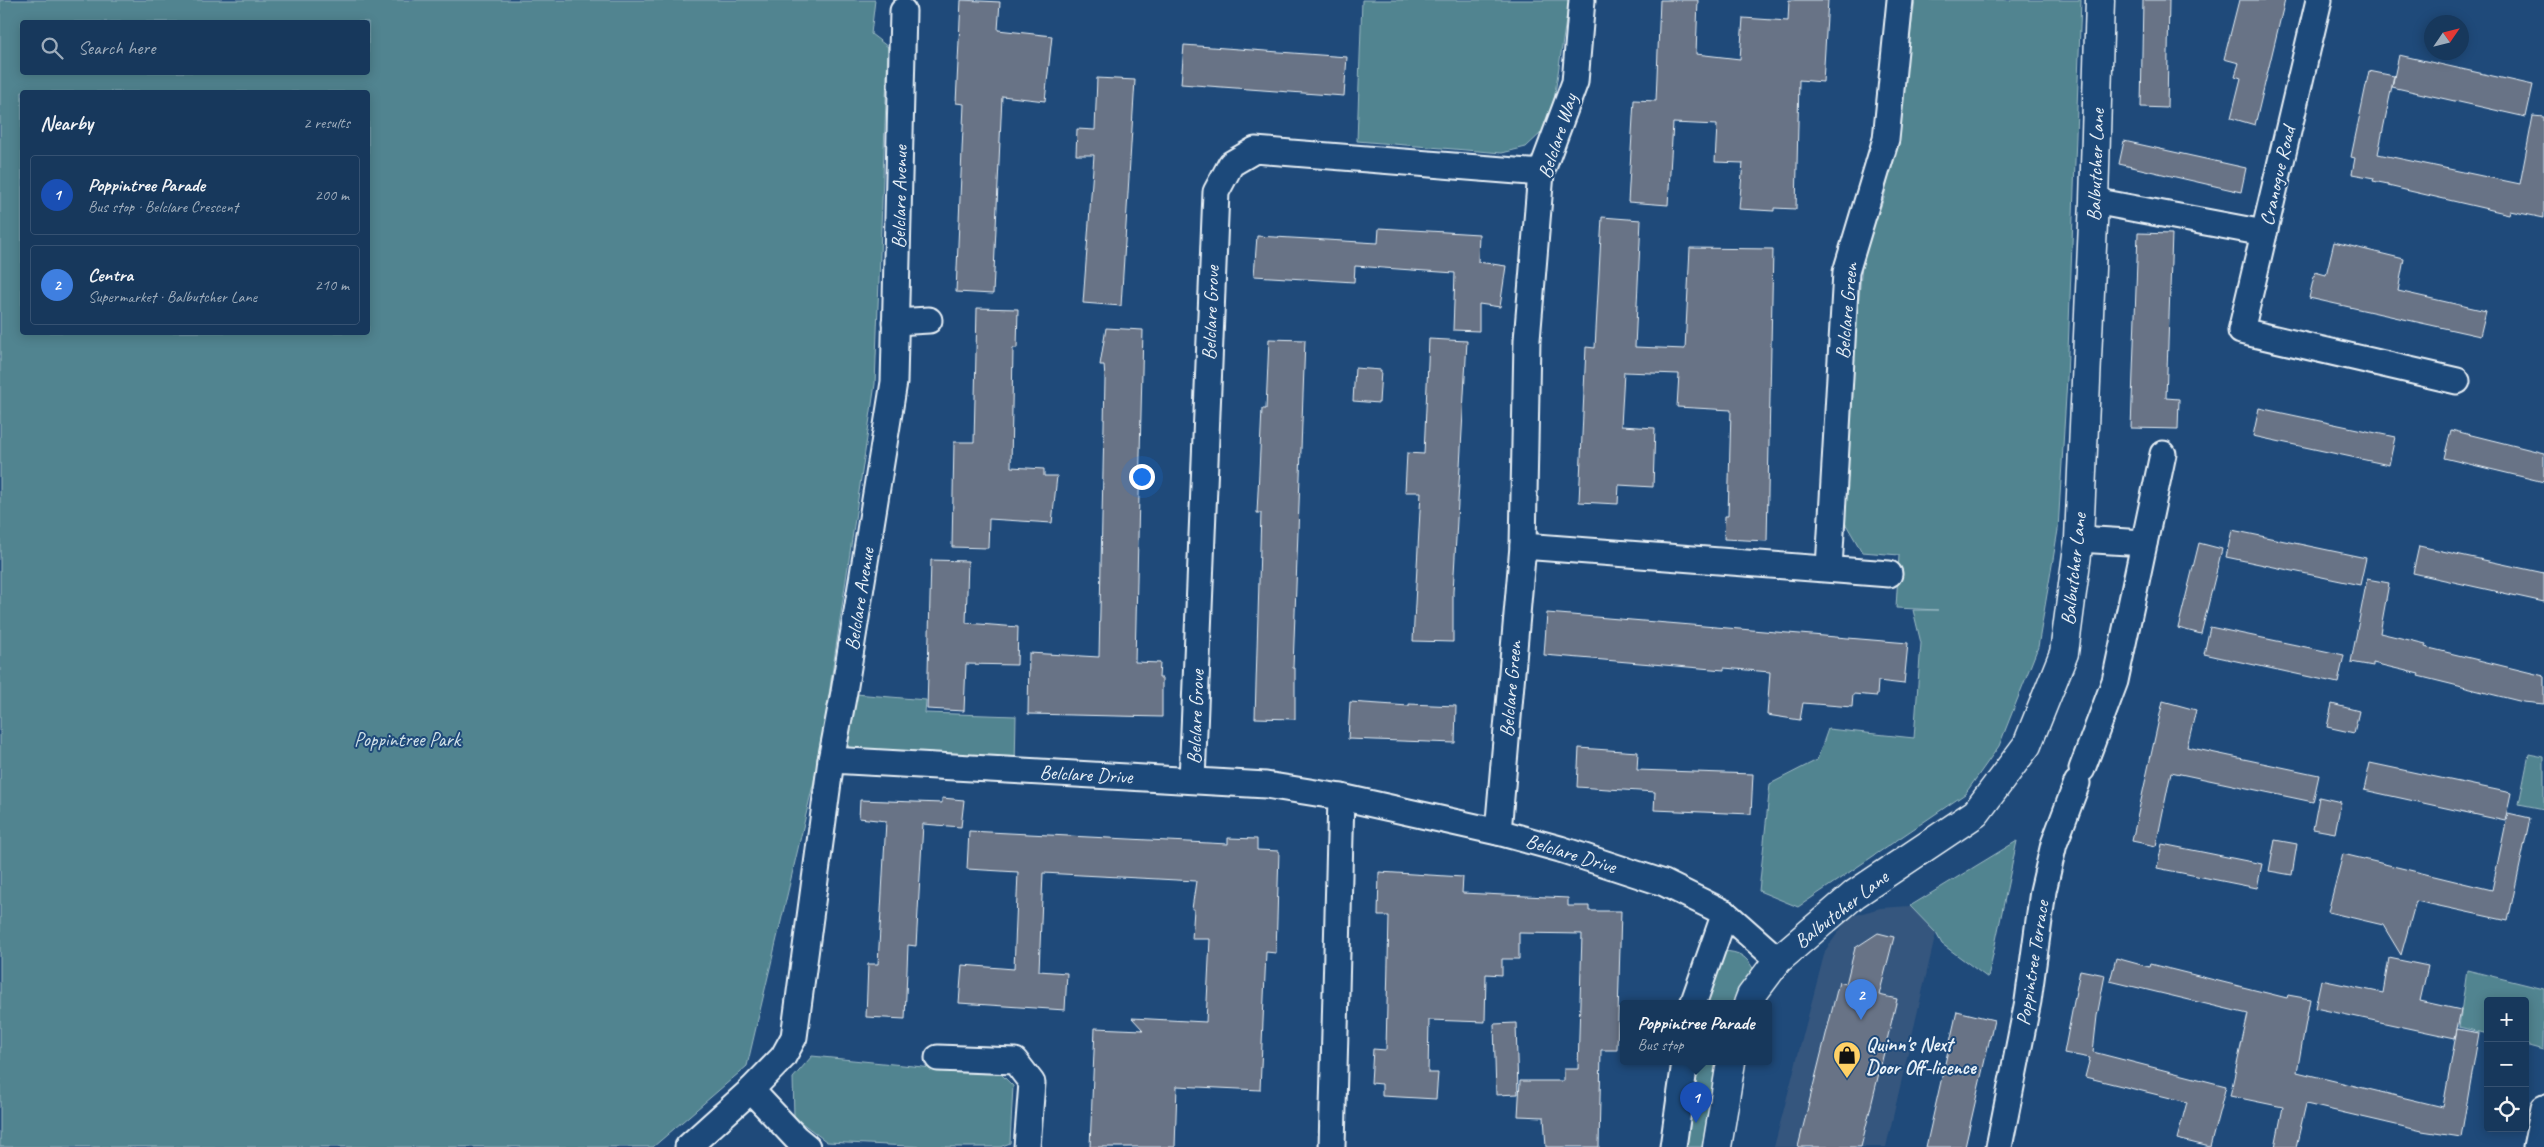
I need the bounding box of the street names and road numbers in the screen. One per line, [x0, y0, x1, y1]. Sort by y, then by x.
street label: Belclare Way [1532, 90, 1583, 182]
street label: Balbutcher Lane [2081, 107, 2110, 222]
street label: Cranogue Road [2254, 121, 2302, 228]
street label: Belclare Avenue [886, 144, 913, 249]
street label: Belclare Green [1830, 261, 1863, 360]
street label: Belclare Grove [1196, 264, 1225, 361]
street label: Balbutcher Lane [2055, 510, 2092, 626]
street label: Belclare Avenue [839, 545, 880, 652]
street label: Belclare Green [1494, 639, 1527, 738]
street label: Belclare Grove [1181, 668, 1210, 765]
street label: Belclare Drive [1039, 760, 1135, 789]
street label: Belclare Drive [1523, 828, 1620, 879]
street label: Balbutcher Lane [1789, 864, 1895, 954]
street label: Poppintree Terrace [2010, 897, 2055, 1027]

